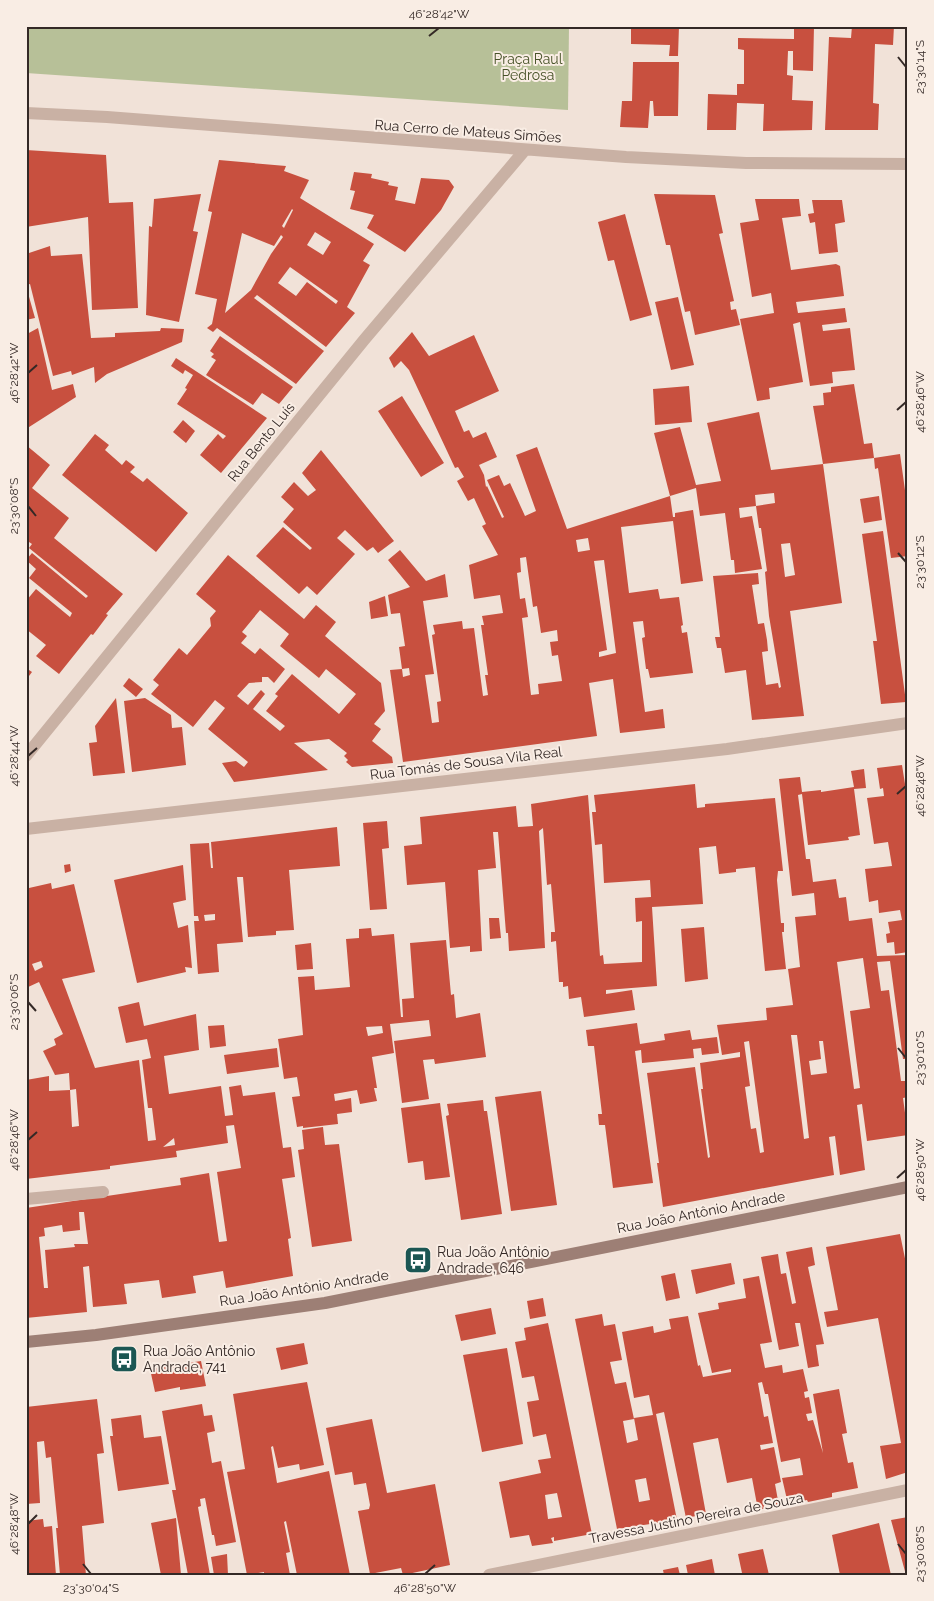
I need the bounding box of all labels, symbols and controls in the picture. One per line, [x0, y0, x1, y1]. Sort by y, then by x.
text: 46°28'42"W [409, 7, 470, 21]
text: 23°30'14"S [913, 40, 927, 94]
park label: Praça Raul Pedrosa [494, 51, 563, 83]
street label: Rua Cerro de Mateus Simões [374, 116, 562, 146]
text: 46°28'42"W [7, 342, 21, 403]
text: 46°28'46"W [913, 371, 927, 433]
street label: Rua Bento Luís [224, 399, 298, 485]
text: 23°30'08"S [7, 478, 21, 534]
text: 23°30'12"S [913, 535, 927, 589]
text: 46°28'44"W [7, 725, 21, 786]
street label: Rua Tomás de Sousa Vila Real [369, 743, 563, 783]
text: 46°28'48"W [913, 755, 927, 817]
text: 23°30'06"S [7, 974, 21, 1030]
text: 23°30'10"S [913, 1031, 927, 1085]
text: 46°28'46"W [7, 1109, 21, 1171]
text: 46°28'50"W [913, 1138, 927, 1201]
street label: Rua João Antônio Andrade [615, 1188, 787, 1236]
place label: Rua João Antônio Andrade, 646 [437, 1244, 549, 1276]
bus stop icon: Rua João Antônio Andrade, 646 [403, 1245, 433, 1275]
street label: Rua João Antônio Andrade [218, 1267, 390, 1309]
place label: Rua João Antônio Andrade, 741 [143, 1343, 255, 1375]
bus stop icon: Rua João Antônio Andrade, 741 [109, 1344, 139, 1374]
street label: Travessa Justino Pereira de Souza [588, 1489, 804, 1547]
text: 46°28'48"W [7, 1493, 21, 1555]
text: 23°30'08"S [913, 1526, 927, 1582]
text: 23°30'04"S [63, 1581, 119, 1595]
text: 46°28'50"W [394, 1581, 457, 1595]

